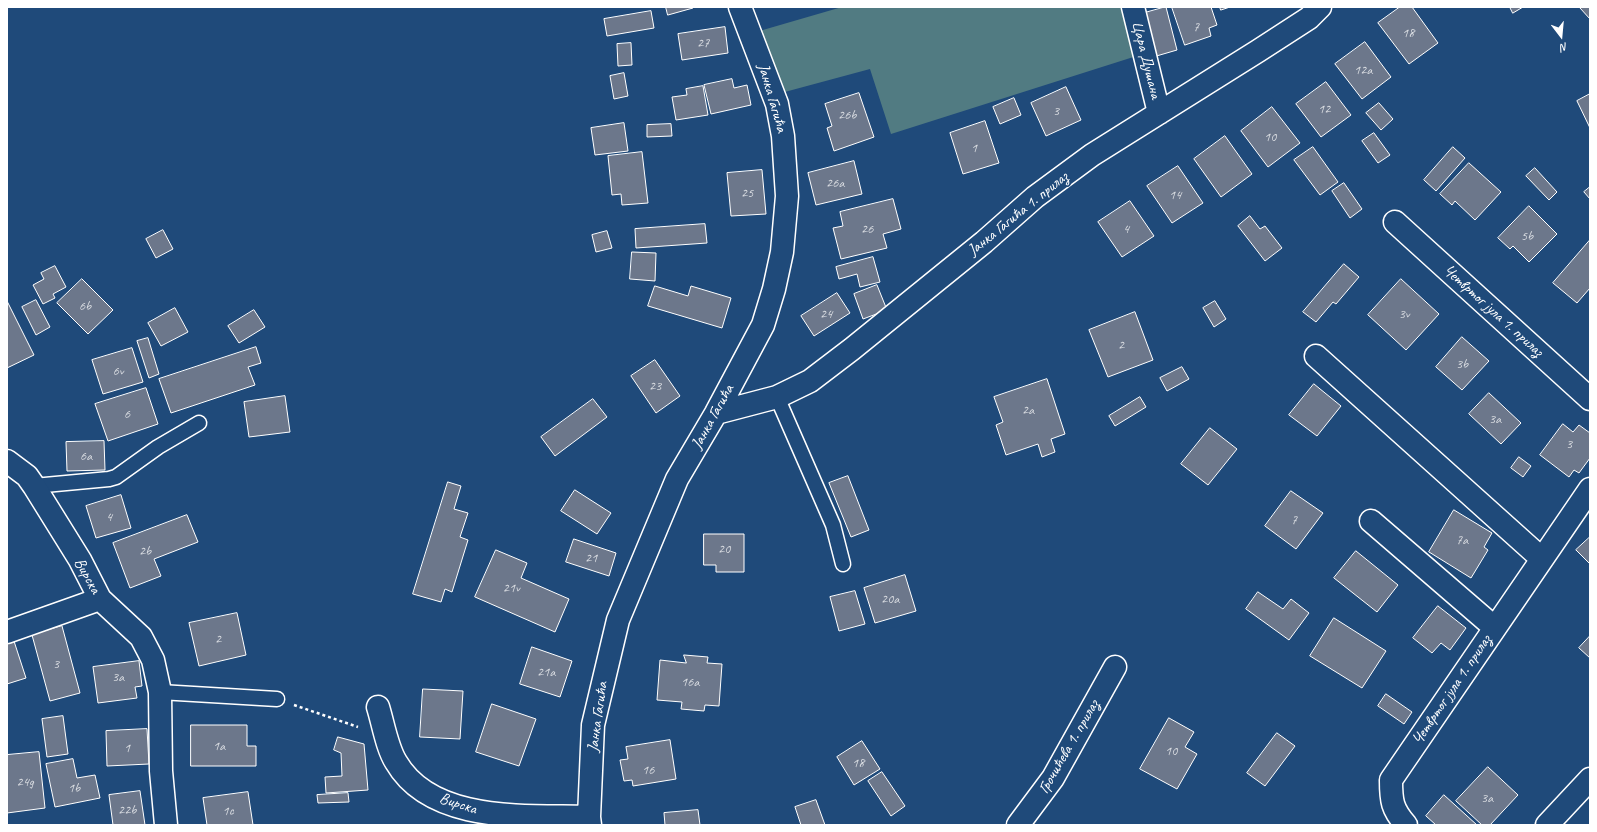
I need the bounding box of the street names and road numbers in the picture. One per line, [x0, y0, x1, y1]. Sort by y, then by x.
street label: Цара Душана [1127, 19, 1165, 101]
street label: Јанка Гагића [753, 61, 791, 135]
street label: Јанка Гагића 1. прилаз [964, 168, 1072, 260]
street label: Четвртог јула 1. прилаз [1439, 261, 1547, 361]
street label: Јанка Гагића [687, 381, 739, 453]
street label: Вирска [69, 555, 105, 597]
street label: Четвртог јула 1. прилаз [1408, 632, 1496, 748]
street label: Јанка Гагића [584, 681, 612, 753]
street label: Грочићева 1. прилаз [1034, 697, 1104, 797]
street label: Вирска [437, 789, 479, 819]

